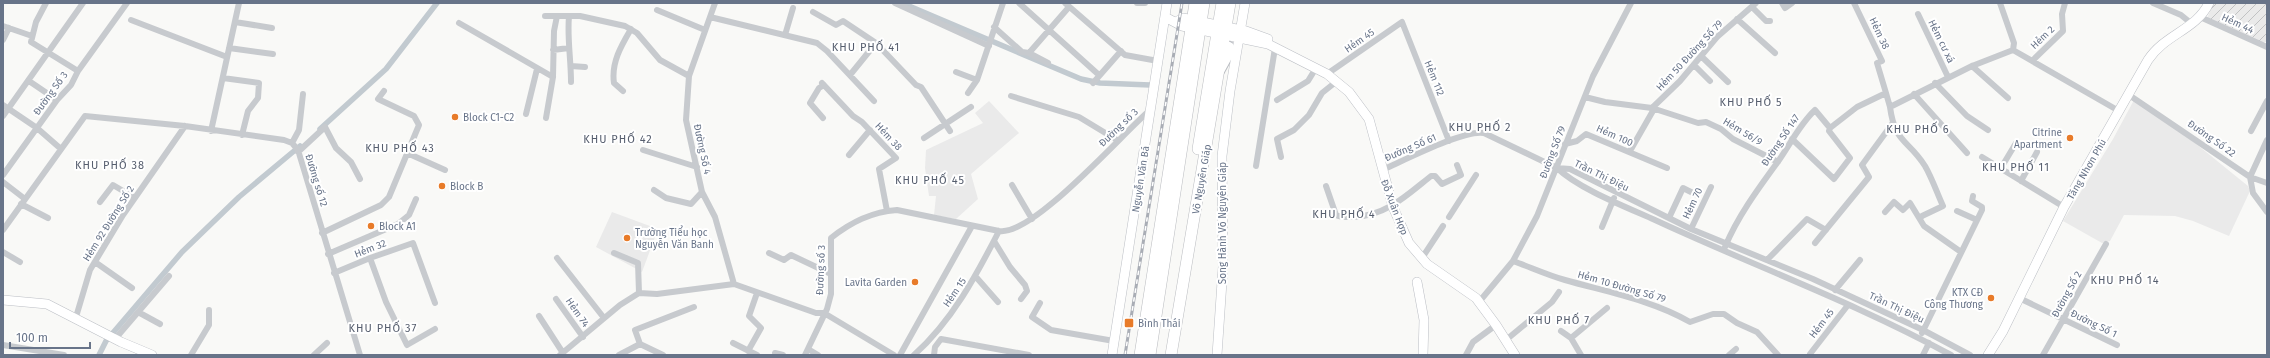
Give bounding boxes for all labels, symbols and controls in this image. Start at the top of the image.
street label: Hẻm 44 [2220,10,2257,37]
street label: Hẻm 38 [1866,15,1893,52]
street label: Hẻm 50 Đường Số 79 [1653,17,1726,93]
street label: Hẻm cư xá [1925,17,1958,65]
street label: Hẻm 2 [2028,23,2057,52]
street label: Hẻm 45 [1342,25,1377,55]
district label: KHU PHỐ 41 [832,39,900,54]
street label: Hẻm 112 [1422,59,1447,98]
street label: Đường Số 3 [30,69,71,118]
district label: KHU PHỐ 5 [1719,94,1783,109]
street label: Đường số 3 [1096,105,1141,149]
street label: Đường Số 147 [1758,111,1803,169]
marker: Block C1-C2 [450,112,460,122]
place label: Block C1-C2 [463,112,514,124]
street label: Hẻm 56/9 [1721,115,1765,148]
street label: Đường Số 22 [2185,117,2238,160]
street label: Hẻm 38 [872,119,905,154]
district label: KHU PHỐ 2 [1449,119,1512,134]
district label: KHU PHỐ 6 [1886,121,1950,136]
street label: Hẻm 100 [1594,122,1636,149]
street label: Đường Số 4 [691,123,714,176]
street label: Đường Số 79 [1536,124,1568,180]
place label: Citrine Apartment [2014,127,2062,151]
district label: KHU PHỐ 42 [583,131,653,146]
street label: Đường Số 61 [1382,131,1438,164]
marker: Citrine Apartment [2065,133,2075,143]
street label: Tăng Nhơn Phú [2064,136,2109,202]
district label: KHU PHỐ 43 [365,140,435,155]
street label: Võ Nguyên Giáp [1190,143,1214,215]
street label: Nguyễn Văn Bá [1129,145,1152,213]
street label: Đường số 12 [302,152,331,208]
district label: KHU PHỐ 38 [75,157,145,172]
street label: Trần Thị Điệu [1572,157,1631,194]
district label: KHU PHỐ 11 [1982,159,2050,174]
street label: Song Hành Võ Nguyên Giáp [1217,162,1229,284]
district label: KHU PHỐ 45 [895,172,965,187]
street label: Đỗ Xuân Hợp [1378,177,1411,237]
marker: Block B [437,181,447,191]
place label: Block B [450,181,483,193]
street label: Hẻm 92 Đường Số 2 [80,183,137,264]
street label: Hẻm 70 [1680,185,1706,221]
district label: KHU PHỐ 4 [1312,206,1376,221]
marker: Block A1 [366,221,376,231]
place label: Block A1 [379,221,416,233]
place label: Trường Tiểu học Nguyễn Văn Banh [635,225,714,251]
marker: Trường Tiểu học Nguyễn Văn Banh [622,233,632,243]
street label: Hẻm 32 [352,236,388,261]
street label: Đường số 3 [813,245,828,295]
street label: Hẻm 10 Đường Số 79 [1576,268,1668,305]
street label: Đường Số 2 [2048,269,2084,320]
district label: KHU PHỐ 14 [2090,272,2160,287]
street label: Hẻm 15 [940,275,969,310]
place label: Lavita Garden [845,277,907,289]
marker: Lavita Garden [910,277,920,287]
place label: KTX CĐ Công Thương [1924,287,1984,311]
street label: Trần Thị Điệu [1867,289,1926,326]
marker: KTX CĐ Công Thương [1986,293,1996,303]
street label: Hẻm 74 [563,295,593,330]
street label: Hẻm 45 [1806,306,1837,341]
street label: Đường Số 1 [2068,307,2119,340]
district label: KHU PHỐ 7 [1528,312,1590,327]
marker: Bình Thái [1123,317,1135,329]
place label: Bình Thái [1138,317,1181,330]
district label: KHU PHỐ 37 [349,320,417,335]
scale bar [10,324,90,350]
text: 100 m [16,331,48,345]

